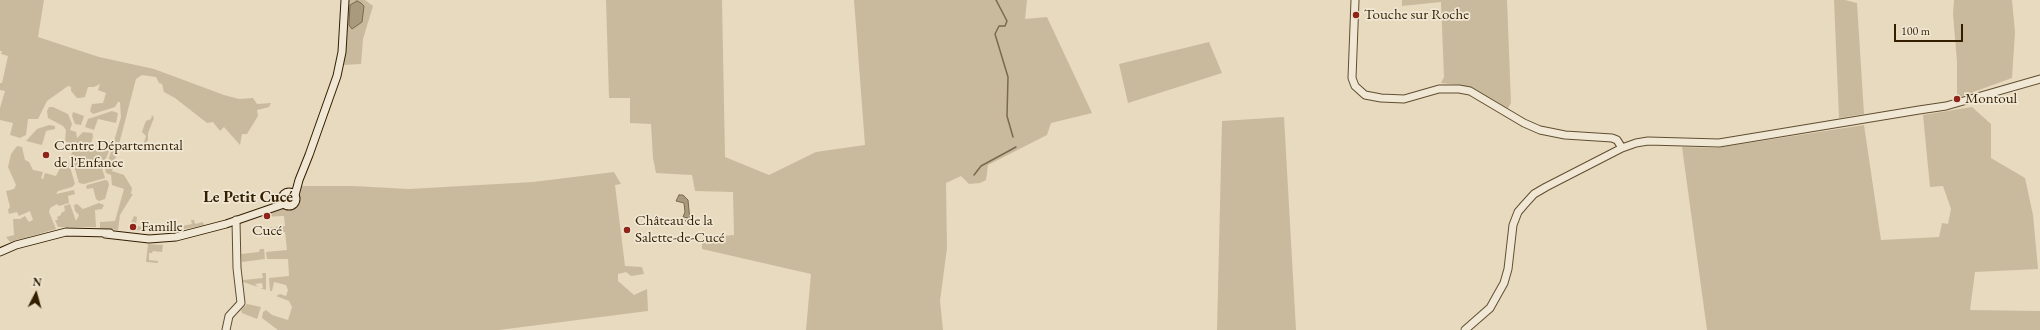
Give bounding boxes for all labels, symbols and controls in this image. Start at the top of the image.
place label: Touche sur Roche [1364,6,1469,24]
marker: Touche sur Roche [1351,10,1361,20]
scale bar [1896,16,1965,42]
text: 100 m [1901,23,1930,39]
place label: Montoul [1965,90,2017,108]
marker: Montoul [1952,94,1962,104]
place label: Centre Départemental de l'Enfance [54,137,183,172]
marker: Centre Départemental de l'Enfance [41,150,51,160]
district label: Le Petit Cucé [203,188,293,208]
marker: Cucé [262,211,272,221]
place label: Château de la Salette-de-Cucé [635,212,725,247]
place label: Famille [141,218,183,236]
marker: Famille [128,222,138,232]
place label: Cucé [252,222,282,240]
marker: Château de la Salette-de-Cucé [622,225,632,235]
north arrow [16,274,56,314]
text: N [32,275,42,289]

